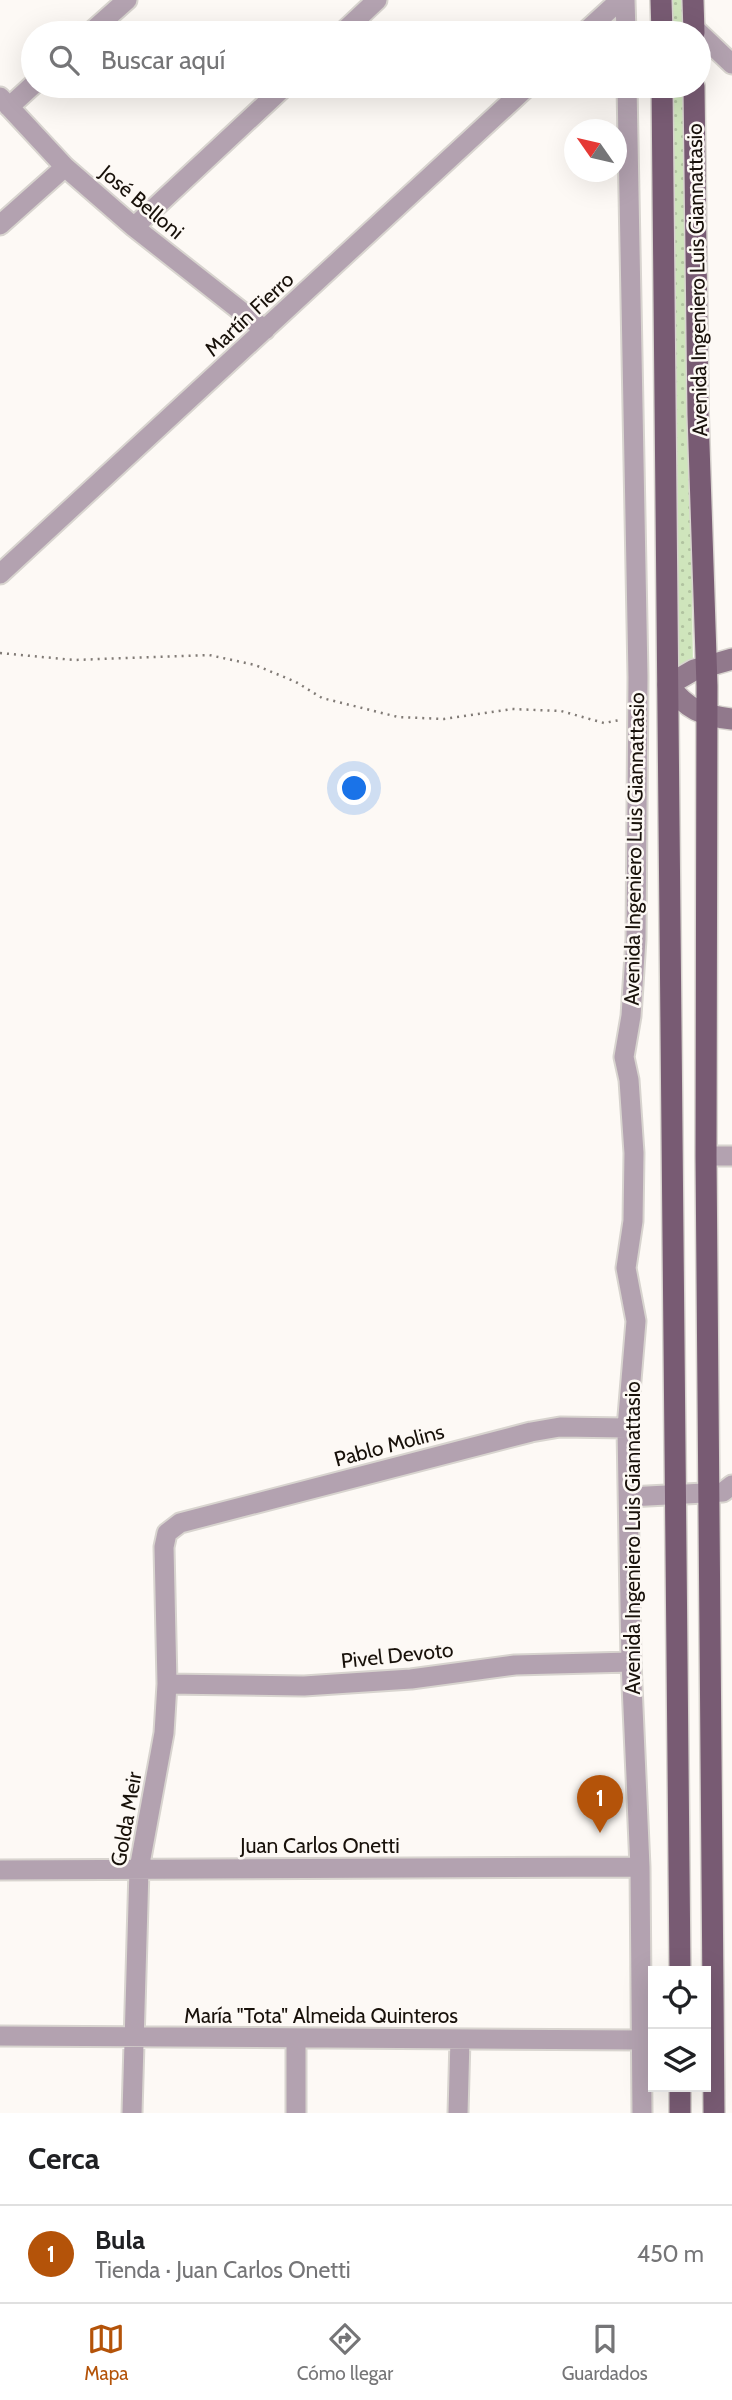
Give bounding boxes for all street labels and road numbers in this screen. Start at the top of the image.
street label: Avenida Ingeniero Luis Giannattasio [682,123,712,437]
street label: José Belloni [94,159,189,244]
street label: Martín Fierro [199,267,299,361]
street label: Avenida Ingeniero Luis Giannattasio [619,692,649,1006]
street label: Avenida Ingeniero Luis Giannattasio [620,1381,645,1695]
street label: Pablo Molins [331,1418,447,1472]
street label: Pivel Devoto [340,1637,454,1673]
street label: Golda Meir [105,1769,147,1868]
street label: Juan Carlos Onetti [239,1833,400,1858]
street label: María "Tota" Almeida Quinteros [184,2003,458,2028]

